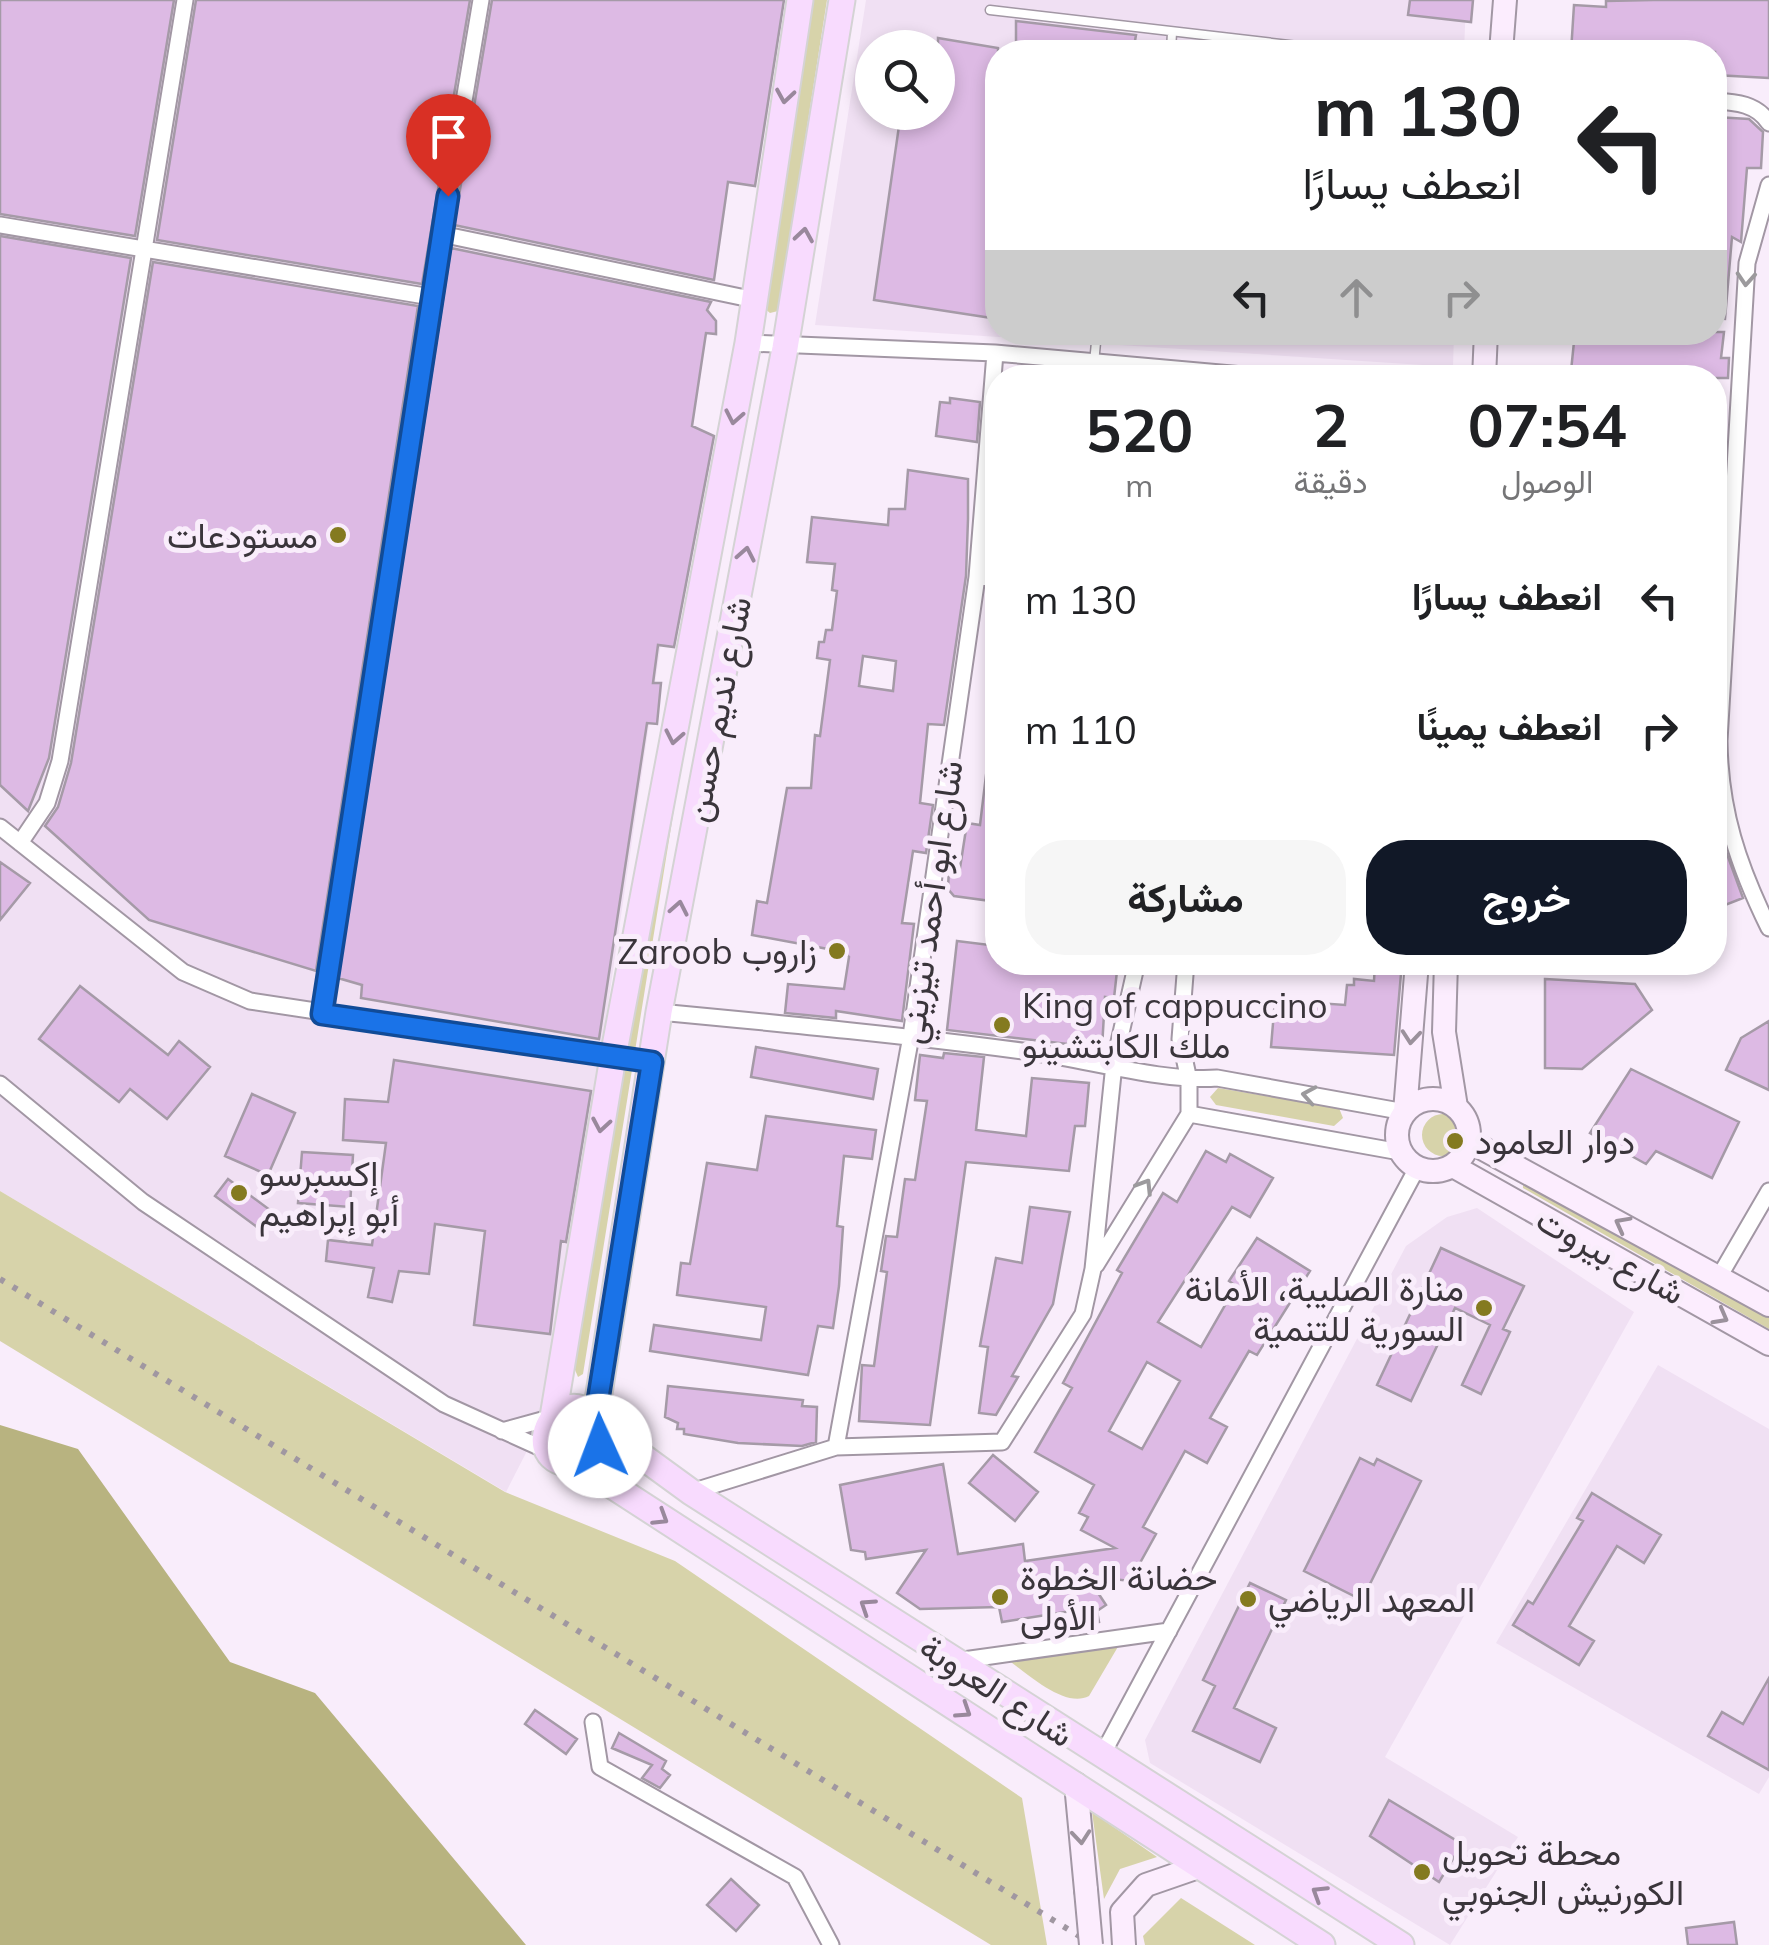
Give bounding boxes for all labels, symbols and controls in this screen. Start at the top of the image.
map controls [855,30,955,130]
button: search [855,30,955,130]
text: 130 m [1314,66,1522,154]
icon: left [1557,80,1687,210]
one-way arrow [776,88,797,105]
pin [406,94,491,197]
icon: arrive [421,109,476,164]
text: انعطف يسارًا [1303,154,1522,210]
one-way arrow [793,226,814,243]
icon: left [1224,270,1279,325]
icon: ahead [1329,270,1384,325]
icon: right [1434,270,1489,325]
one-way arrow [1736,271,1757,287]
text: 2 [1313,387,1349,462]
text: 07:54 [1468,387,1627,462]
text: 520 [1085,392,1193,467]
one-way arrow [724,409,745,426]
text: دقيقة [1294,461,1368,501]
text: الوصول [1501,461,1593,501]
text: m [1125,465,1153,505]
place label: مستودعات [167,513,318,558]
marker: مستودعات [327,524,349,546]
one-way arrow [735,546,756,563]
text: انعطف يسارًا [1412,572,1602,620]
icon: left [1632,573,1687,628]
text: 130 m [1025,576,1137,624]
street label: شارع نديم حسن [674,593,763,826]
text: انعطف يمينًا [1416,702,1602,750]
icon: right [1632,703,1687,758]
text: 110 m [1025,706,1137,754]
one-way arrow [664,728,685,745]
street label: شارع ابو أحمد تيزيني [888,758,980,1048]
button: مشاركة [1025,840,1346,955]
button: خروج [1366,840,1687,955]
one-way arrow [668,900,689,916]
place label: Zaroob زاروب [618,929,817,974]
marker: Zaroob زاروب [826,940,848,962]
place label: King of cappuccino ملك الكابتشينو [1022,983,1328,1068]
marker: King of cappuccino ملك الكابتشينو [991,1014,1013,1036]
one-way arrow [1401,1030,1423,1046]
one-way arrow [1301,1085,1317,1106]
one-way arrow [592,1117,613,1133]
place label: دوار العامود [1475,1119,1635,1164]
marker: دوار العامود [1444,1130,1466,1152]
place label: إكسبرسو أبو إبراهيم [259,1151,399,1237]
one-way arrow [1133,1179,1152,1197]
marker: إكسبرسو أبو إبراهيم [228,1182,250,1204]
street label: شارع بيروت [1528,1196,1693,1316]
one-way arrow [1615,1217,1633,1236]
place label: منارة الصليبة، الأمانة السورية للتنمية [1185,1266,1464,1351]
marker: منارة الصليبة، الأمانة السورية للتنمية [1473,1297,1495,1319]
one-way arrow [1710,1305,1728,1325]
position arrow [548,1394,652,1498]
one-way arrow [650,1506,668,1525]
place label: حضانة الخطوة الأولى [1020,1555,1218,1640]
place label: المعهد الرياضي [1268,1577,1475,1629]
marker: حضانة الخطوة الأولى [989,1586,1011,1608]
marker: المعهد الرياضي [1237,1588,1259,1610]
one-way arrow [860,1600,878,1619]
street label: شارع العروبة [910,1624,1082,1759]
one-way arrow [953,1699,971,1718]
one-way arrow [1070,1830,1092,1846]
place label: محطة تحويل الكورنيش الجنوبي [1442,1830,1684,1922]
marker: محطة تحويل الكورنيش الجنوبي [1411,1861,1433,1883]
one-way arrow [1312,1886,1330,1905]

